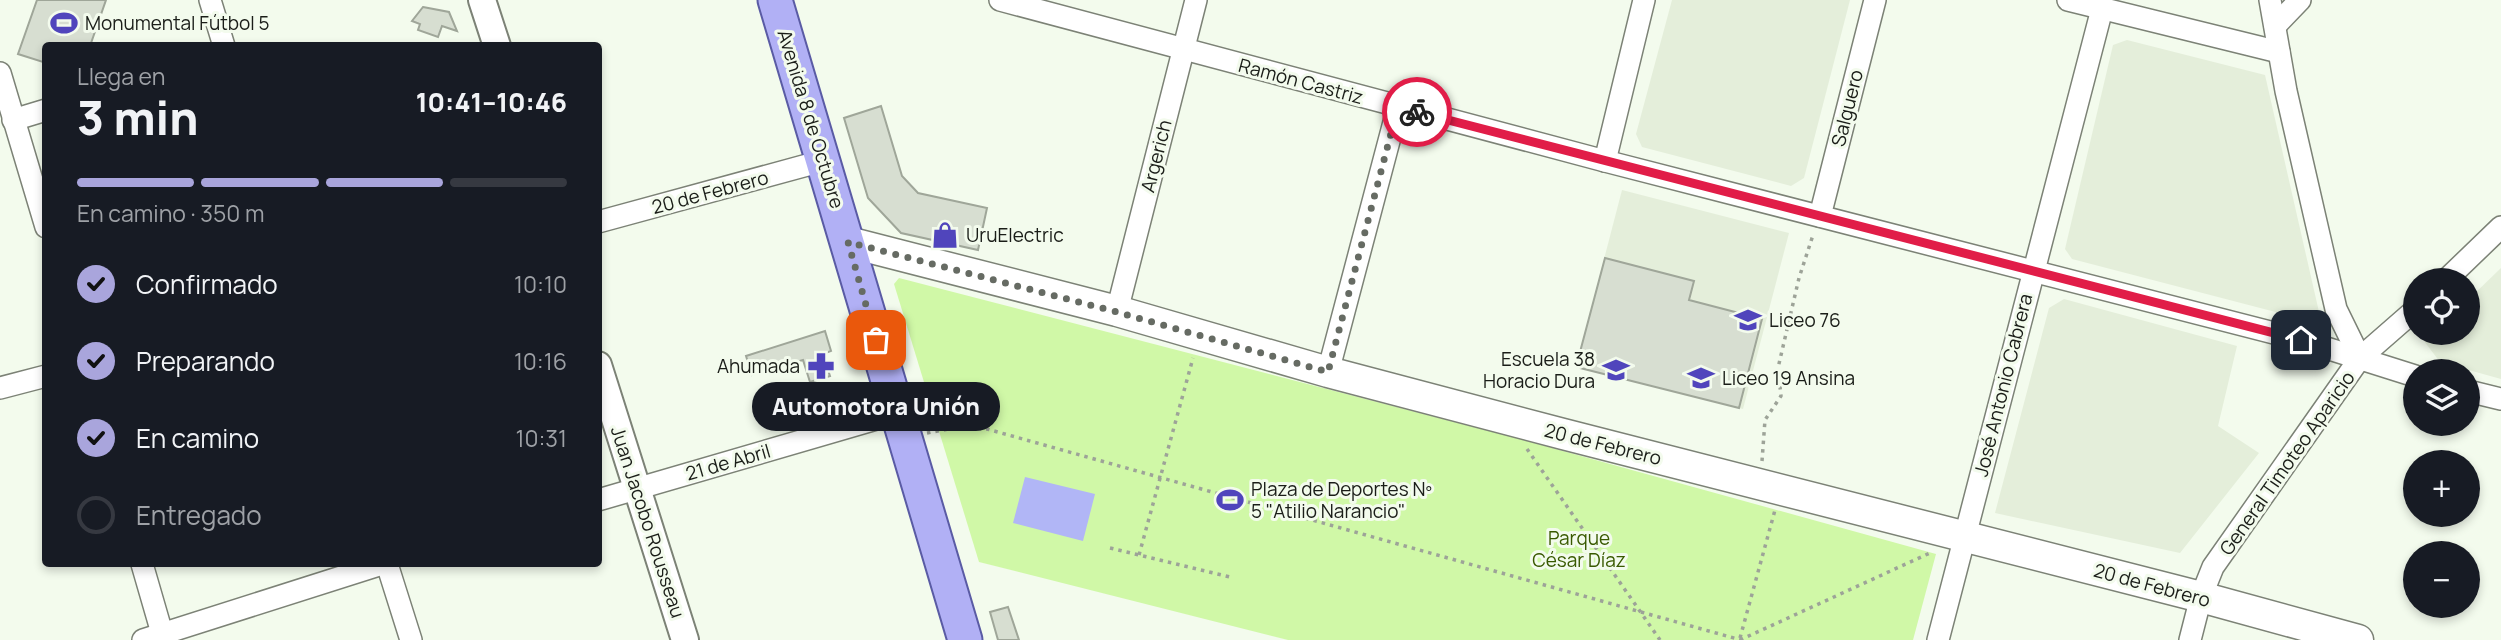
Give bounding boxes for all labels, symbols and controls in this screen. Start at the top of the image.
sports icon: Monumental Fútbol 5 [49,8,79,38]
place label: Monumental Fútbol 5 [85,10,270,36]
street label: Avenida 8 de Octubre [771,26,851,212]
street label: Ramón Castriz [1236,52,1366,110]
text: Llega en [77,60,165,92]
street label: Salguero [1825,67,1869,149]
courier [1382,77,1452,147]
text: 10:41–10:46 [416,84,567,120]
text: 3 min [77,86,198,149]
icon: bike [1398,93,1436,131]
street label: Argerich [1134,117,1178,195]
street label: 20 de Febrero [649,164,771,220]
text: En camino · 350 m [77,197,264,229]
shop icon: UruElectric [930,220,960,250]
place label: UruElectric [966,222,1064,248]
icon: check [77,265,115,303]
text: Confirmado [136,266,278,302]
text: 10:10 [514,268,567,300]
map controls [2403,268,2480,618]
button: locate [2403,268,2480,345]
street label: José Antonio Cabrera [1968,291,2038,479]
school or university icon: Liceo 76 [1733,305,1763,335]
place label: Liceo 76 [1769,307,1841,333]
pin [846,310,906,370]
pin [2271,310,2331,370]
icon: bag [857,321,895,359]
icon: home [2282,321,2320,359]
icon: check [77,342,115,380]
text: Preparando [136,343,275,379]
text: 10:16 [514,345,567,377]
place label: Escuela 38 Horacio Dura [1483,346,1595,394]
pharmacy icon: Ahumada [806,351,836,381]
place label: Ahumada [717,353,800,379]
school or university icon: Escuela 38 Horacio Dura [1601,355,1631,385]
button: layers [2403,359,2480,436]
school or university icon: Liceo 19 Ansina [1686,363,1716,393]
place label: Liceo 19 Ansina [1722,365,1855,391]
street label: General Timoteo Aparicio [2213,366,2361,560]
callout: Automotora Unión [752,382,1000,431]
text: Automotora Unión [772,390,980,422]
street label: 20 de Febrero [1542,417,1664,471]
icon: check [77,419,115,457]
text: En camino [136,420,259,456]
text: 10:31 [515,422,567,454]
street label: Juan Jacobo Rousseau [605,423,691,621]
street label: 21 de Abril [682,437,774,487]
button: + [2403,450,2480,527]
place label: Plaza de Deportes Nº 5 "Atilio Narancio" [1251,476,1432,524]
sports icon: Plaza de Deportes Nº 5 "Atilio Narancio" [1215,485,1245,515]
text: Entregado [136,497,262,533]
park label: Parque César Díaz [1532,525,1626,573]
button: − [2403,541,2480,618]
street label: 20 de Febrero [2091,557,2213,613]

